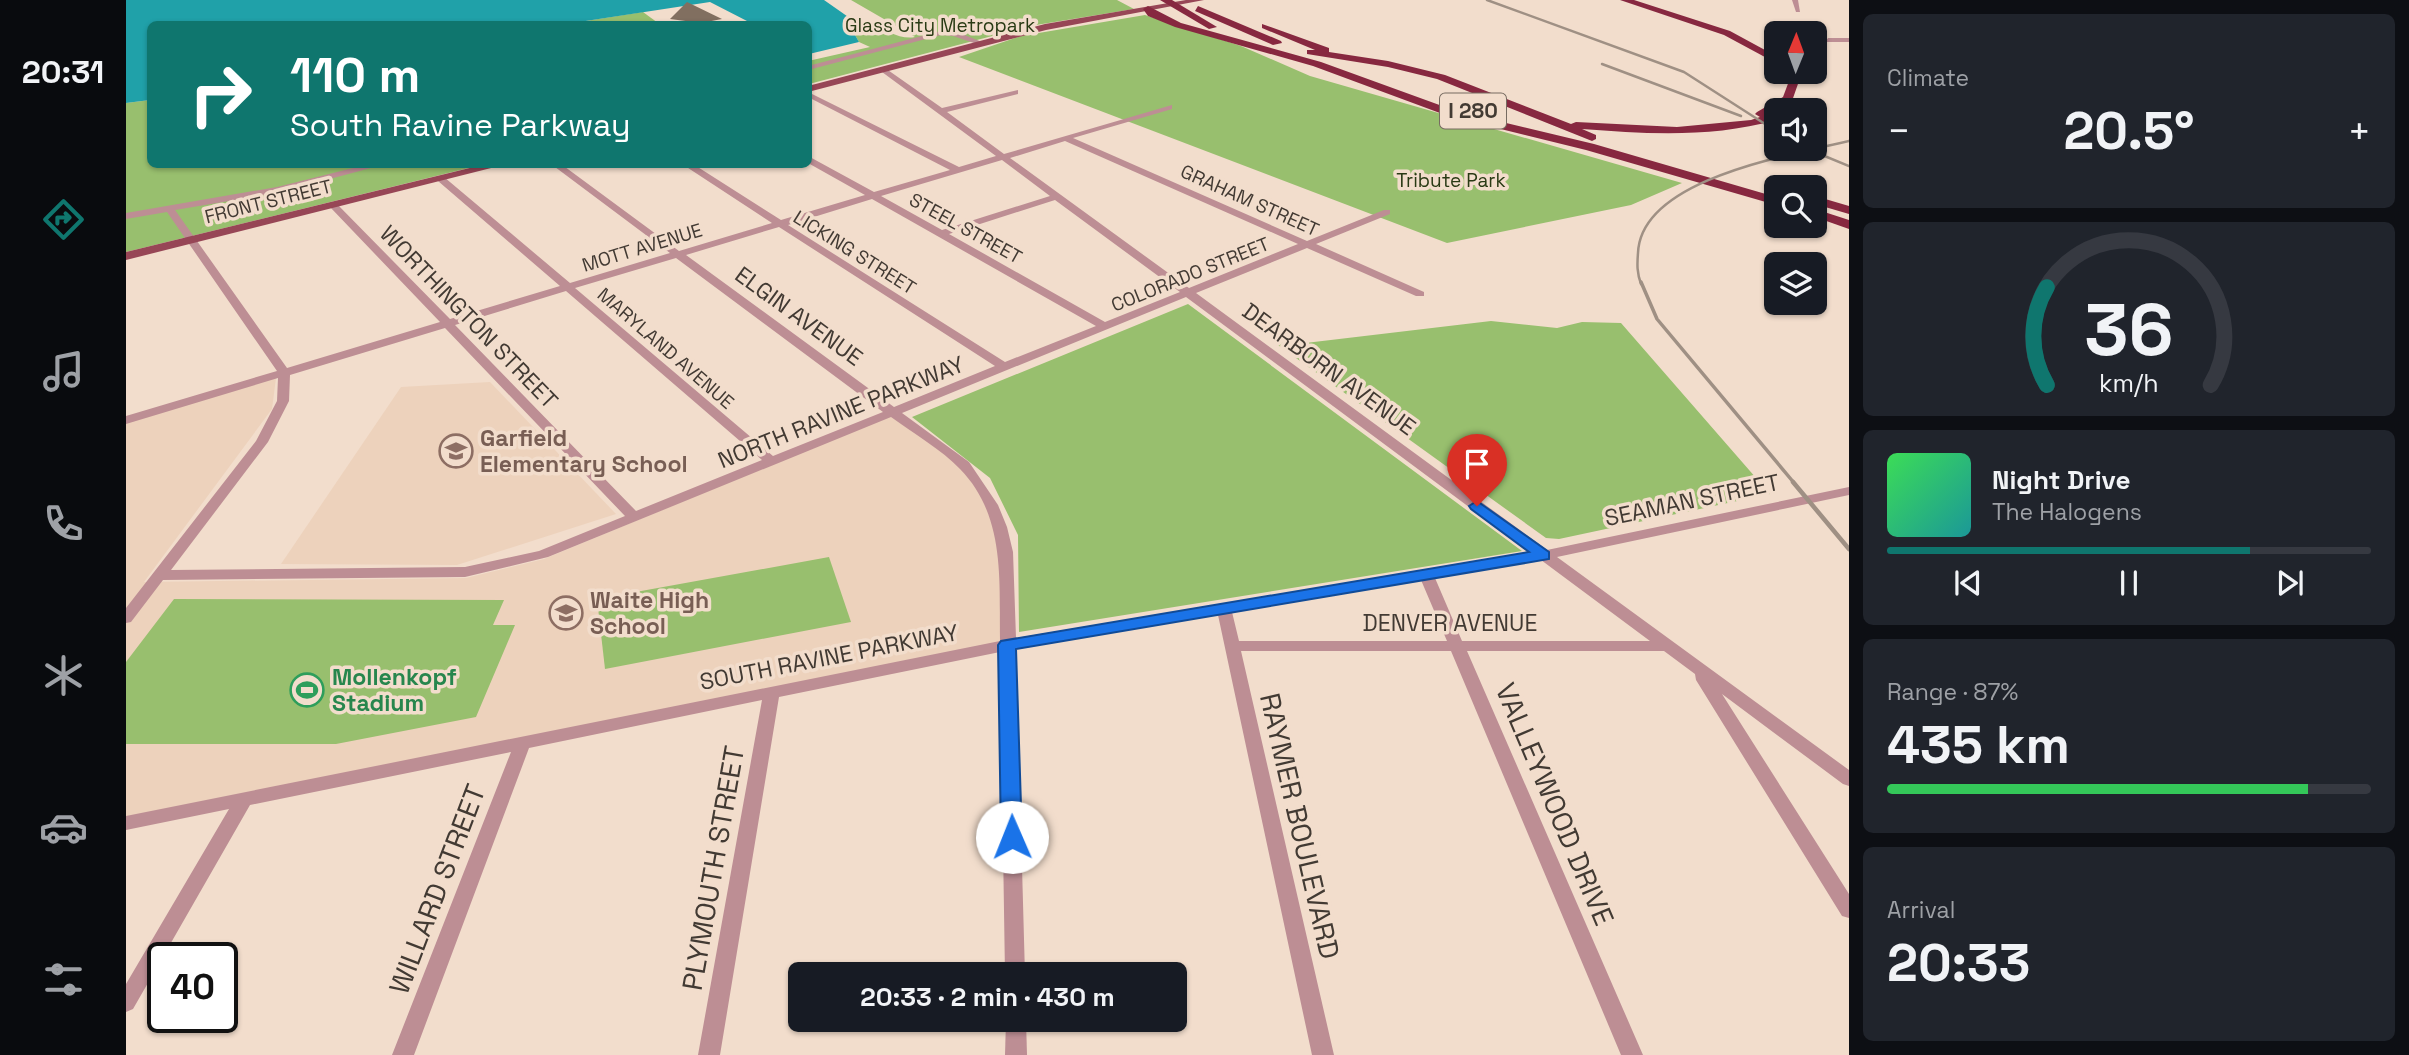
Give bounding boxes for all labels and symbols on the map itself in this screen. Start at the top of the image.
park label: Glass City Metropark [845,13,1035,38]
north arrow [1764,21,1827,84]
road number: I 280 [1440,94,1506,128]
street label: GRAHAM STREET [1177,159,1323,242]
park label: Tribute Park [1396,168,1506,193]
street label: FRONT STREET [202,174,334,229]
street label: STEEL STREET [905,187,1027,270]
street label: LICKING STREET [789,205,921,300]
street label: MOTT AVENUE [579,217,705,278]
street label: WORTHINGTON STREET [373,219,565,415]
street label: COLORADO STREET [1107,231,1273,318]
street label: ELGIN AVENUE [729,260,869,372]
street label: MARYLAND AVENUE [592,282,739,415]
street label: DEARBORN AVENUE [1236,296,1422,442]
street label: NORTH RAVINE PARKWAY [713,349,969,475]
place label: Garfield Elementary School [480,423,688,479]
school or university icon: Garfield Elementary School [437,432,475,470]
pin [1447,434,1507,506]
street label: SEAMAN STREET [1602,467,1782,533]
place label: Waite High School [590,585,709,641]
school or university icon: Waite High School [547,594,585,632]
street label: DENVER AVENUE [1363,608,1537,638]
street label: SOUTH RAVINE PARKWAY [697,617,961,697]
place label: Mollenkopf Stadium [332,662,457,718]
sports icon: Mollenkopf Stadium [288,671,326,709]
street label: VALLEYWOOD DRIVE [1488,677,1622,931]
street label: RAYMER BOULEVARD [1252,690,1348,962]
street label: PLYMOUTH STREET [674,743,752,993]
street label: WILLARD STREET [381,779,493,999]
position arrow [975,800,1049,874]
speed limit sign: 40 [147,942,238,1033]

